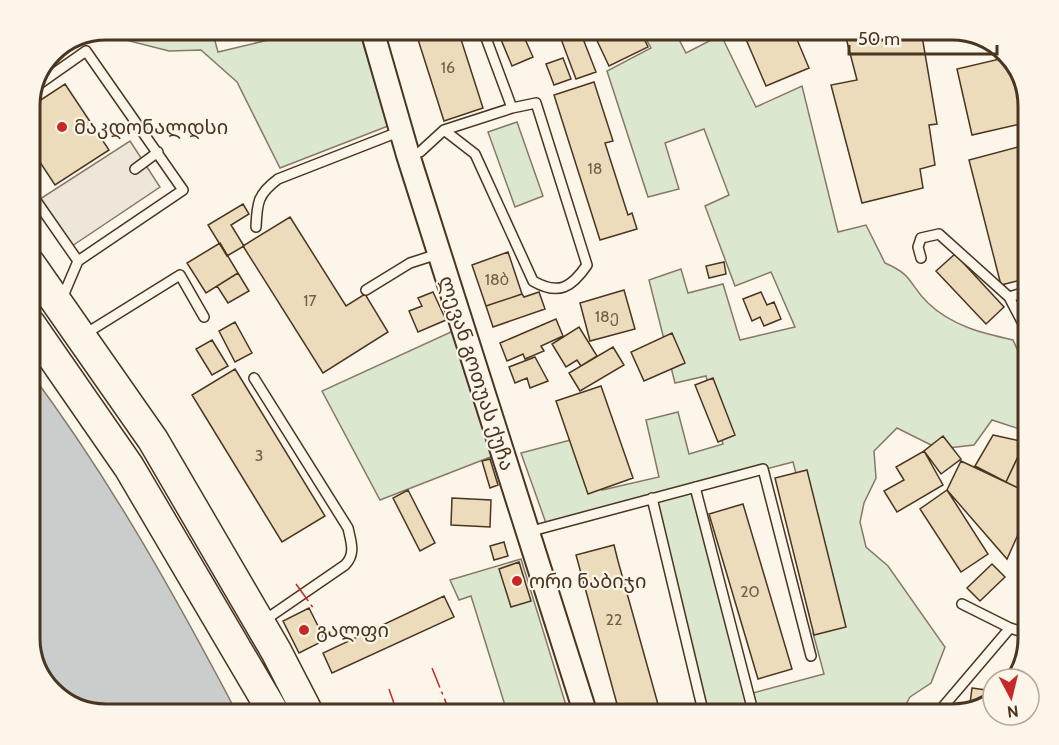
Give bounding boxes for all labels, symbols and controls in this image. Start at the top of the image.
scale bar [849,18,998,56]
text: 50 m [858,28,900,50]
house number: 16 [441,58,455,77]
place label: მაკდონალდსი [74,115,228,140]
marker: მაკდონალდსი [55,120,69,134]
house number: 18 [588,159,602,178]
house number: 18ბ [485,270,509,289]
street label: ლევან გოთუას ქუჩა [433,273,520,474]
house number: 17 [303,291,317,310]
house number: 18ე [595,307,619,326]
house number: 3 [255,446,263,465]
place label: ორი ნაბიჯი [529,569,646,593]
marker: ორი ნაბიჯი [510,574,524,588]
house number: 20 [740,582,760,601]
house number: 22 [606,610,622,629]
place label: გალფი [316,618,389,643]
marker: გალფი [297,623,311,637]
north arrow [981,667,1041,727]
text: N [1006,701,1020,722]

